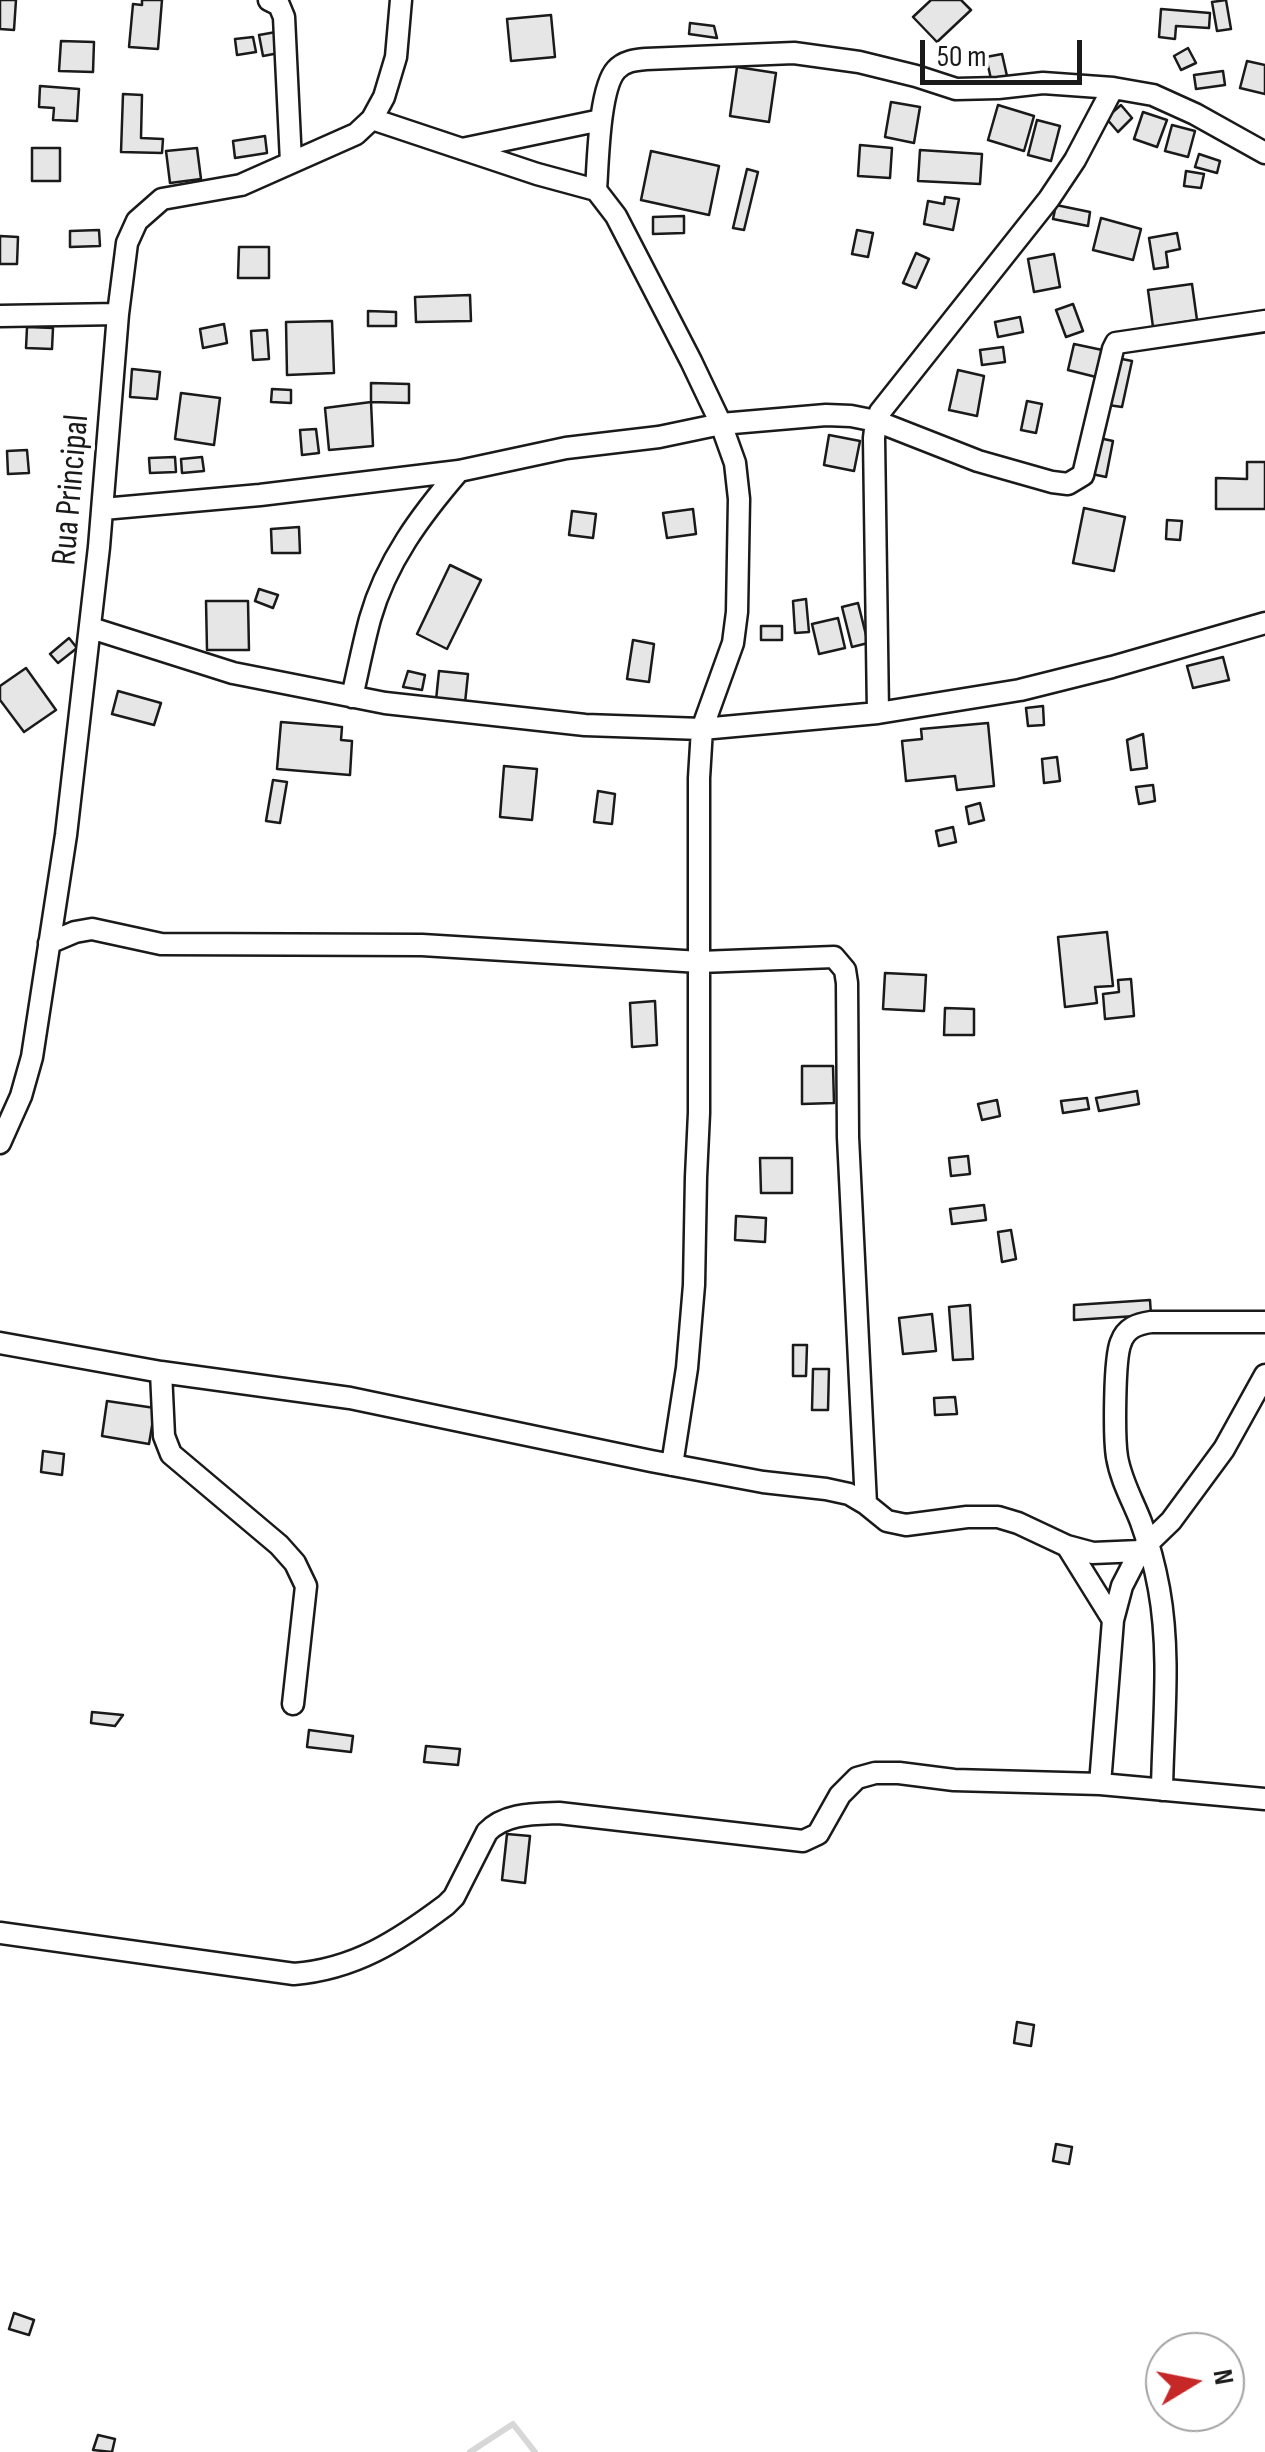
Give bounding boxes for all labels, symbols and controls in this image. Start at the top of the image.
scale bar [925,20,1088,82]
text: 50 m [937,39,986,75]
street label: Rua Principal [44,413,100,567]
north arrow [1145,2332,1245,2432]
text: N [1206,2367,1241,2387]

